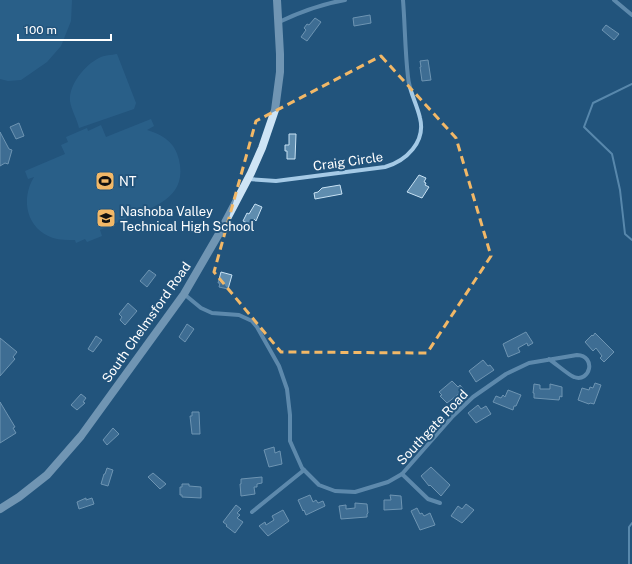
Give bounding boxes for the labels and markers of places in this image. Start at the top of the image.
sports icon: NT [94,170,116,192]
place label: NT [119,174,137,189]
place label: Nashoba Valley Technical High School [120,204,254,234]
school or university icon: Nashoba Valley Technical High School [95,207,117,229]

